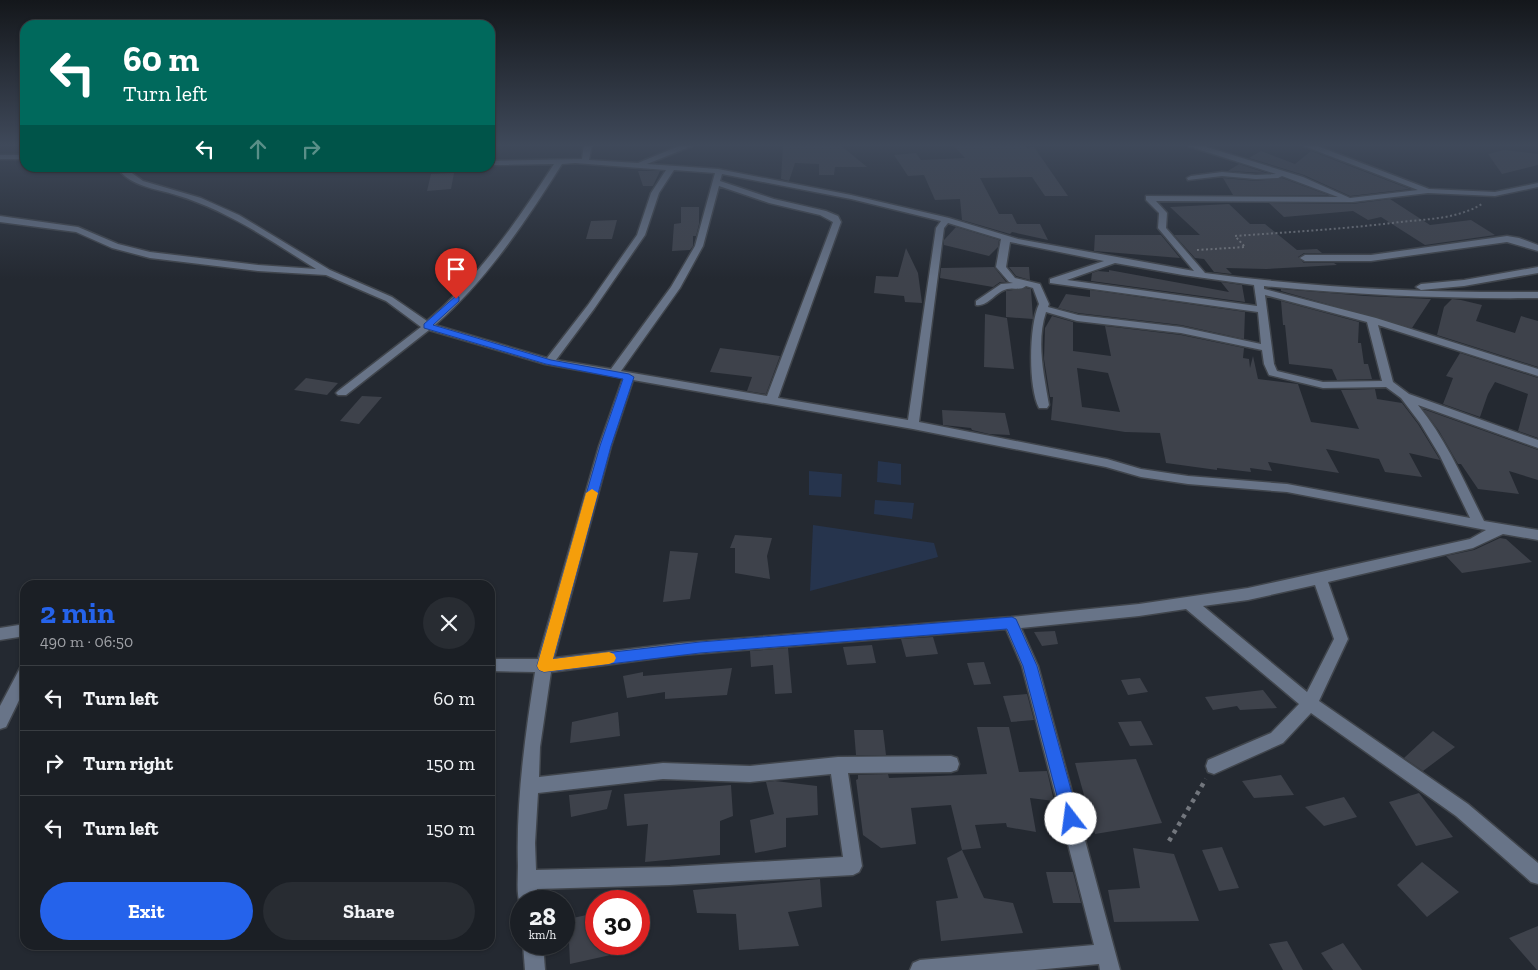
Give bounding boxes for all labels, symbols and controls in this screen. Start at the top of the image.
text: 60 m [123,38,199,80]
icon: left [40,40,105,105]
text: Turn left [123,80,207,107]
icon: left [191,135,219,163]
icon: ahead [244,135,272,163]
icon: right [297,135,325,163]
pin [435,248,477,299]
icon: arrive [442,255,470,283]
text: 2 min [40,595,115,631]
button: close [423,597,475,649]
text: 490 m · 06:50 [40,632,133,651]
icon: left [40,684,68,712]
text: Turn left [83,687,158,710]
text: 60 m [433,687,475,710]
icon: right [40,749,68,777]
text: Turn right [83,752,173,775]
text: 150 m [426,752,475,775]
position arrow [1044,792,1096,844]
icon: left [40,814,68,842]
text: Turn left [83,817,158,840]
text: 150 m [426,817,475,840]
button: Exit [40,882,253,940]
button: Share [263,882,475,940]
speed limit sign: 30 [585,890,650,955]
text: 28 [529,901,556,931]
text: km/h [529,928,556,942]

